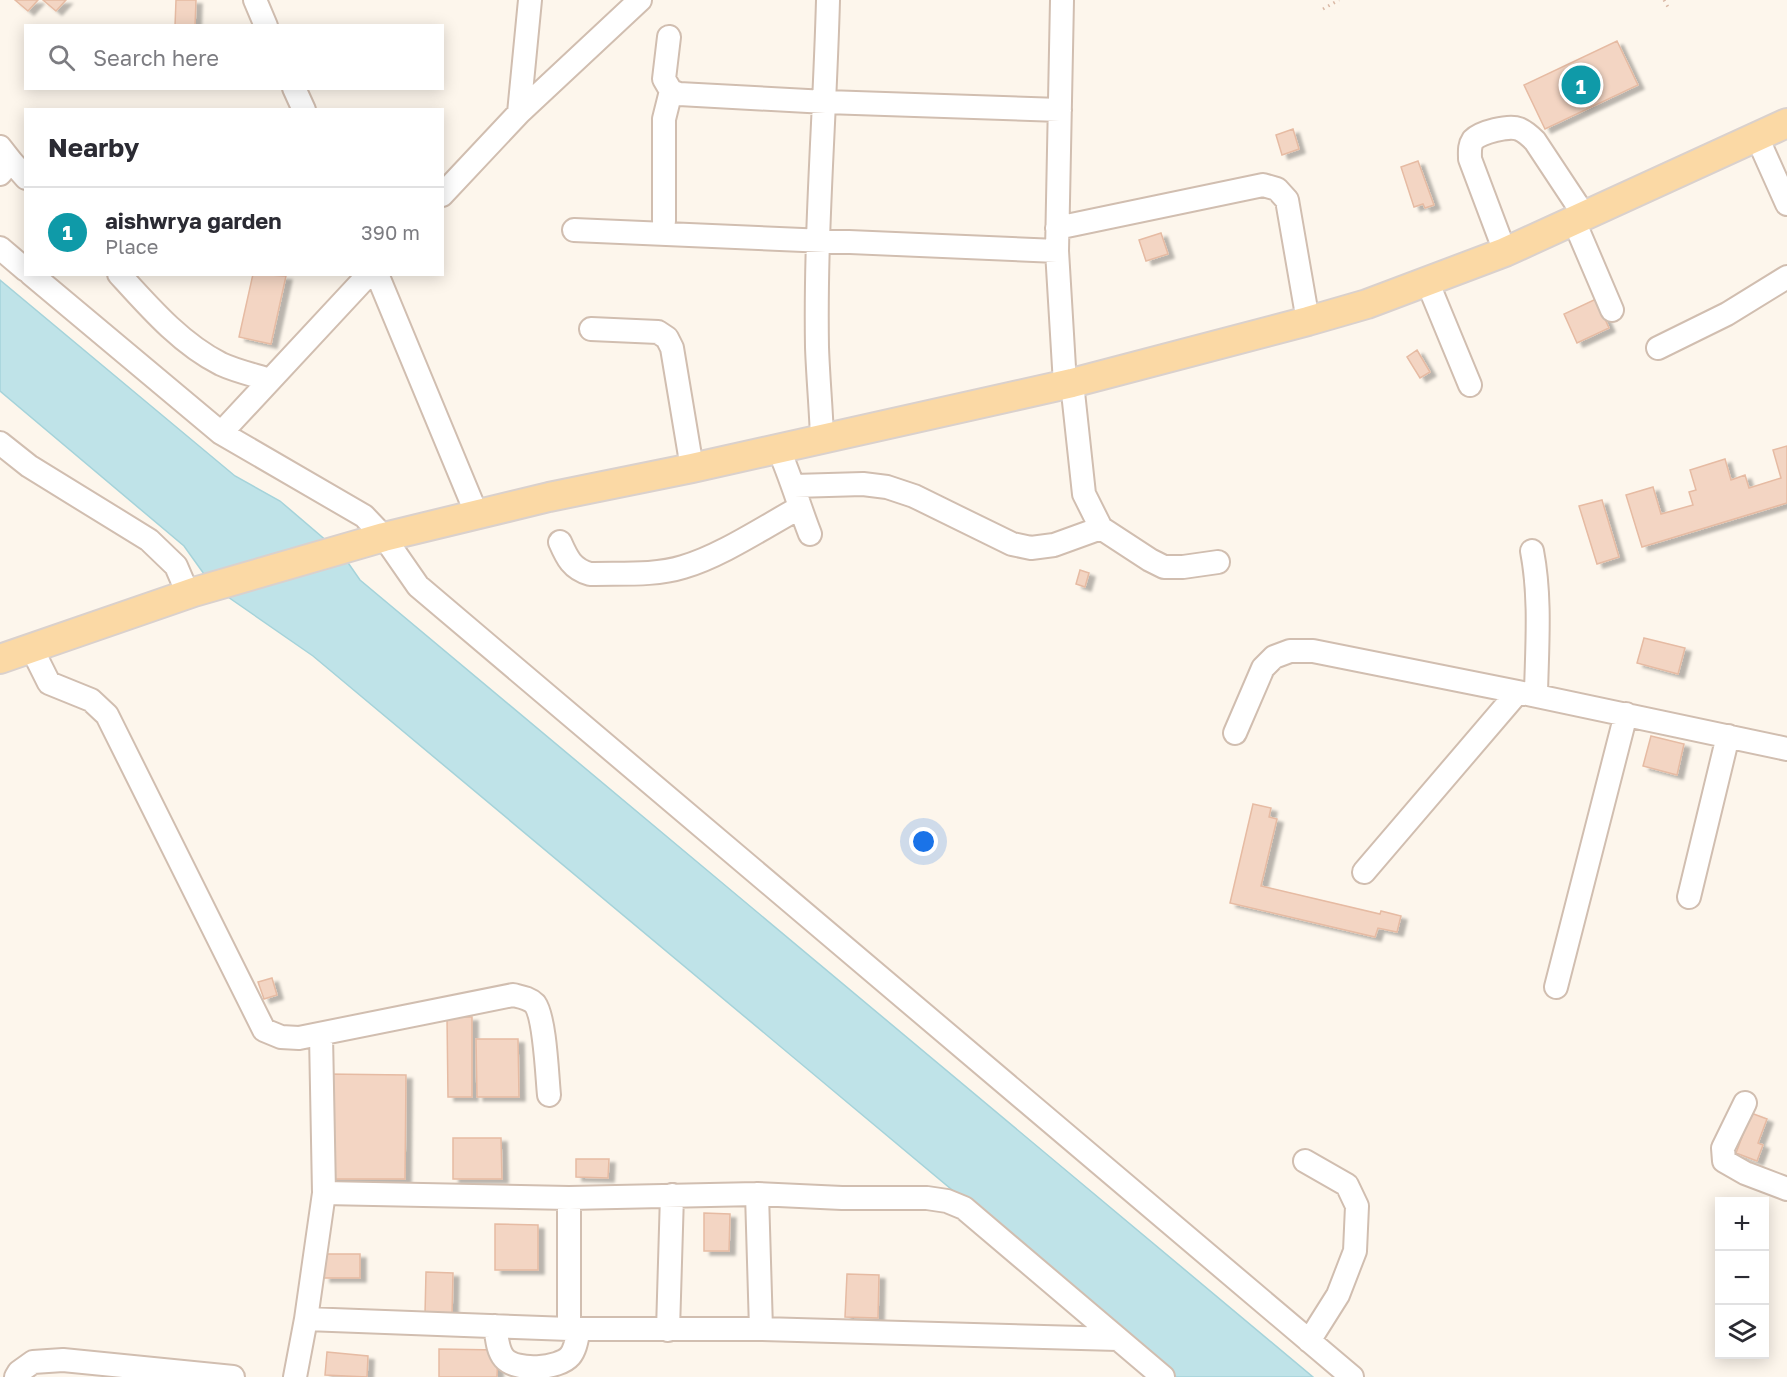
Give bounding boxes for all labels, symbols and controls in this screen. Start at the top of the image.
search box [24,24,444,90]
icon: search [45,41,78,74]
text: Search here [93,44,219,71]
pin: 1 [1562,62,1600,107]
text: Nearby [48,132,139,163]
text: aishwrya garden [105,207,282,234]
text: 1 [62,220,73,244]
text: 390 m [361,220,420,244]
text: Place [105,234,158,258]
your location [909,827,938,856]
map controls [1715,1197,1769,1359]
button: + [1715,1197,1769,1251]
button: − [1715,1251,1769,1305]
button: layers [1715,1305,1769,1359]

